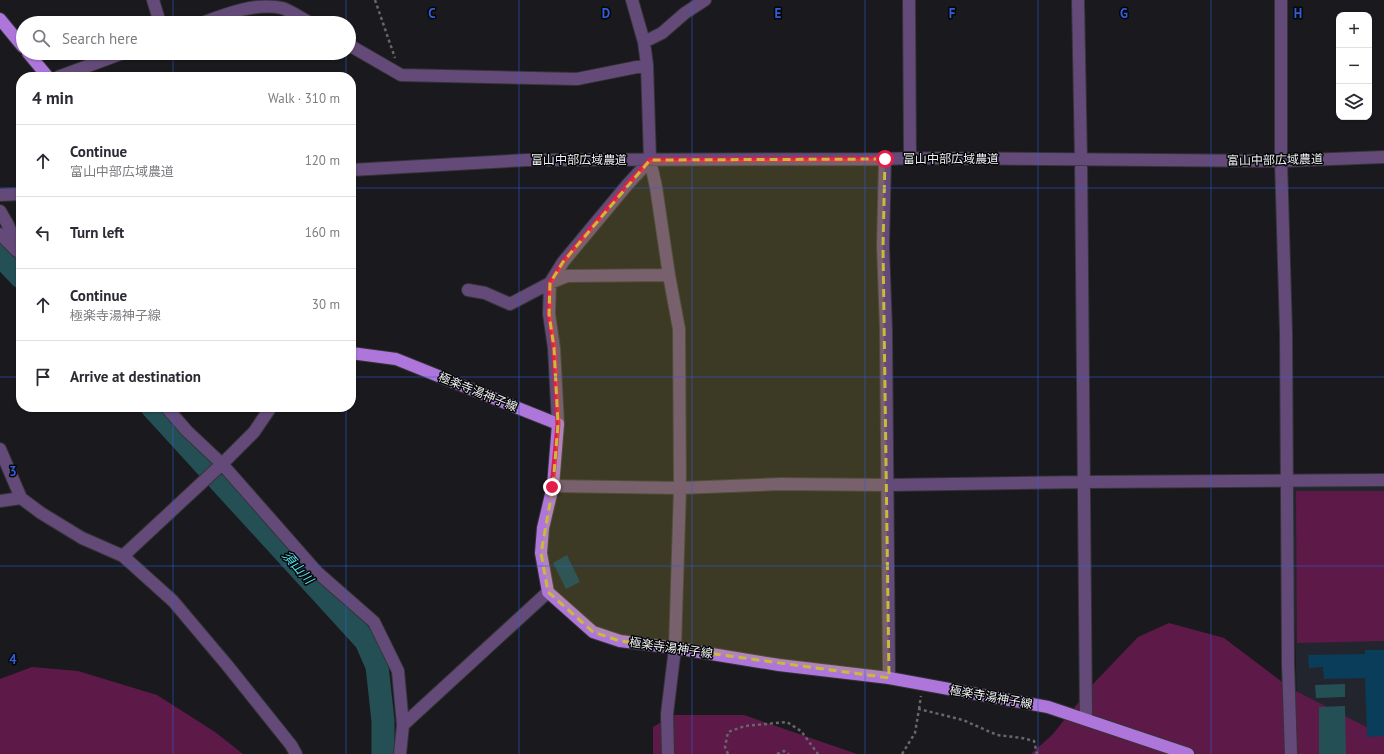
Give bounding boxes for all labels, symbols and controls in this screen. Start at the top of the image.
text: C [428,5,436,22]
text: D [602,5,610,22]
text: E [775,5,782,22]
text: F [949,5,956,22]
text: G [1120,5,1128,22]
text: H [1294,5,1302,22]
map controls [1336,12,1372,120]
button: + [1336,12,1372,48]
search box [16,16,356,60]
icon: search [30,27,52,49]
text: Search here [62,29,138,48]
button: − [1336,48,1372,84]
button: layers [1336,84,1372,120]
text: 4 min [32,87,73,109]
text: Walk · 310 m [268,90,340,107]
text: Continue [70,142,127,161]
icon: ahead [32,150,54,172]
route start [876,150,894,168]
street label: 富山中部広域農道 [903,151,999,166]
street label: 富山中部広域農道 [1227,151,1323,168]
text: 120 m [305,152,340,169]
street label: 富山中部広域農道 [531,152,627,167]
text: 富山中部広域農道 [70,163,174,180]
icon: left [32,222,54,244]
text: Turn left [70,223,124,242]
text: 160 m [305,224,340,241]
text: Continue [70,286,127,305]
icon: ahead [32,294,54,316]
text: 30 m [312,296,340,313]
text: 極楽寺湯神子線 [70,307,161,324]
icon: arrive [32,366,54,388]
text: Arrive at destination [70,367,201,386]
street label: 極楽寺湯神子線 [436,369,520,414]
text: 3 [9,463,17,480]
route end [543,478,561,496]
water label: 須山川 [278,547,318,589]
street label: 極楽寺湯神子線 [628,634,714,661]
text: 4 [9,651,17,668]
street label: 極楽寺湯神子線 [948,682,1034,711]

